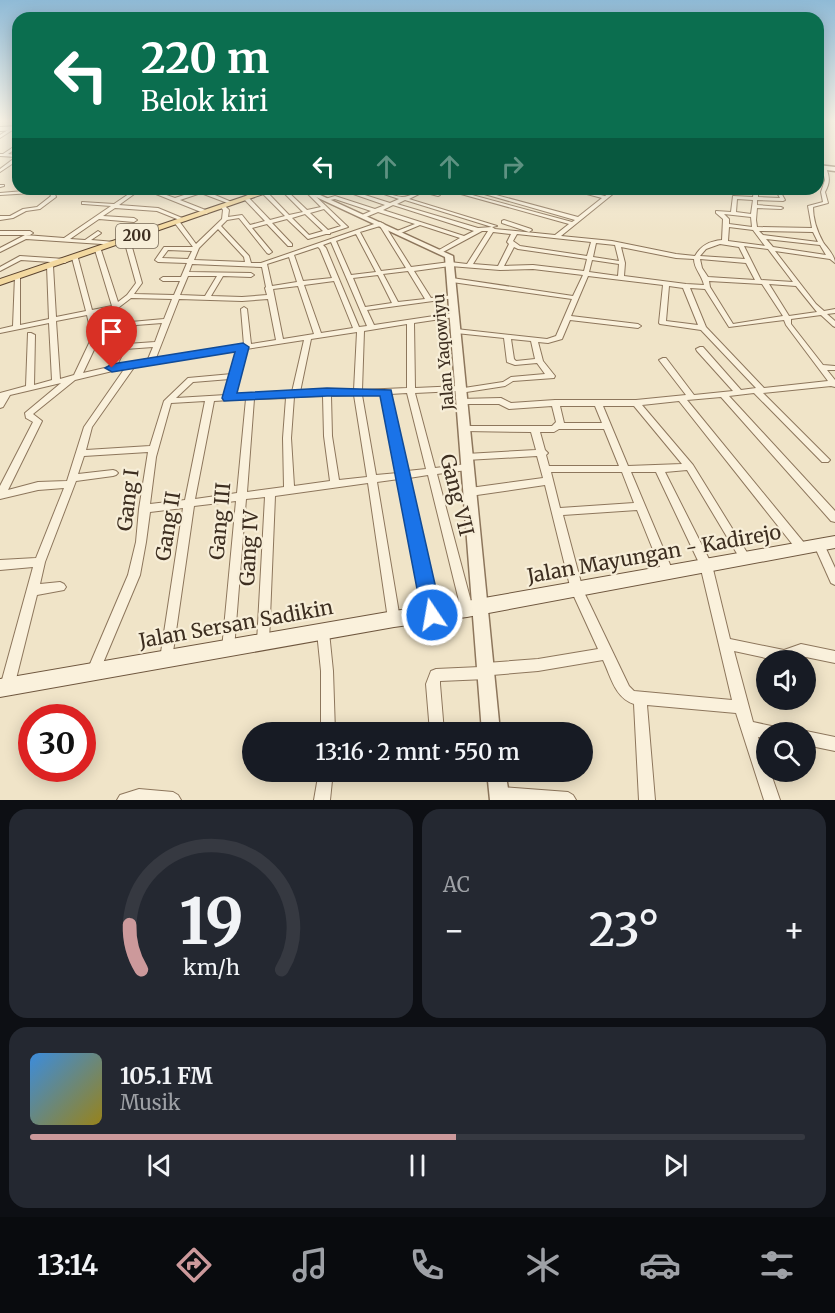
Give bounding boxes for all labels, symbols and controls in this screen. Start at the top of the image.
text: 220 m [141,32,269,84]
icon: left [42,36,120,114]
text: Belok kiri [141,84,268,118]
icon: left [307,150,340,183]
icon: ahead [370,150,403,183]
icon: ahead [433,150,466,183]
icon: right [496,150,529,183]
road number: 200 [116,224,158,248]
street label: Jalan Yaqowiyu [428,293,458,412]
pin [86,306,137,368]
icon: arrive [95,315,128,348]
street label: Gang VII [435,451,480,538]
street label: Gang I [111,467,144,532]
street label: Gang III [204,481,235,561]
street label: Gang II [150,489,185,562]
street label: Gang IV [234,509,263,587]
street label: Jalan Mayungan - Kadirejo [524,519,783,588]
position arrow [400,583,464,647]
street label: Jalan Sersan Sadikin [136,594,335,653]
map controls [756,650,816,782]
button: sound [756,650,816,710]
speed limit sign: 30 [18,704,96,782]
button: search [756,722,816,782]
text: 13:16 · 2 mnt · 550 m [315,738,520,766]
text: AC [443,872,470,897]
text: 19 [179,883,243,961]
text: 23° [589,902,659,958]
text: − [443,910,465,951]
text: + [783,910,805,951]
text: km/h [183,955,239,982]
text: 105.1 FM [120,1062,213,1090]
text: Musik [120,1090,180,1115]
icon: previous [143,1149,176,1182]
icon: pause [401,1149,434,1182]
icon: next [659,1149,692,1182]
icon: directions [173,1244,215,1286]
icon: music [289,1244,331,1286]
icon: phone [406,1244,448,1286]
icon: climate [522,1244,564,1286]
icon: car [639,1244,681,1286]
icon: filters [756,1244,798,1286]
text: 13:14 [37,1248,98,1282]

